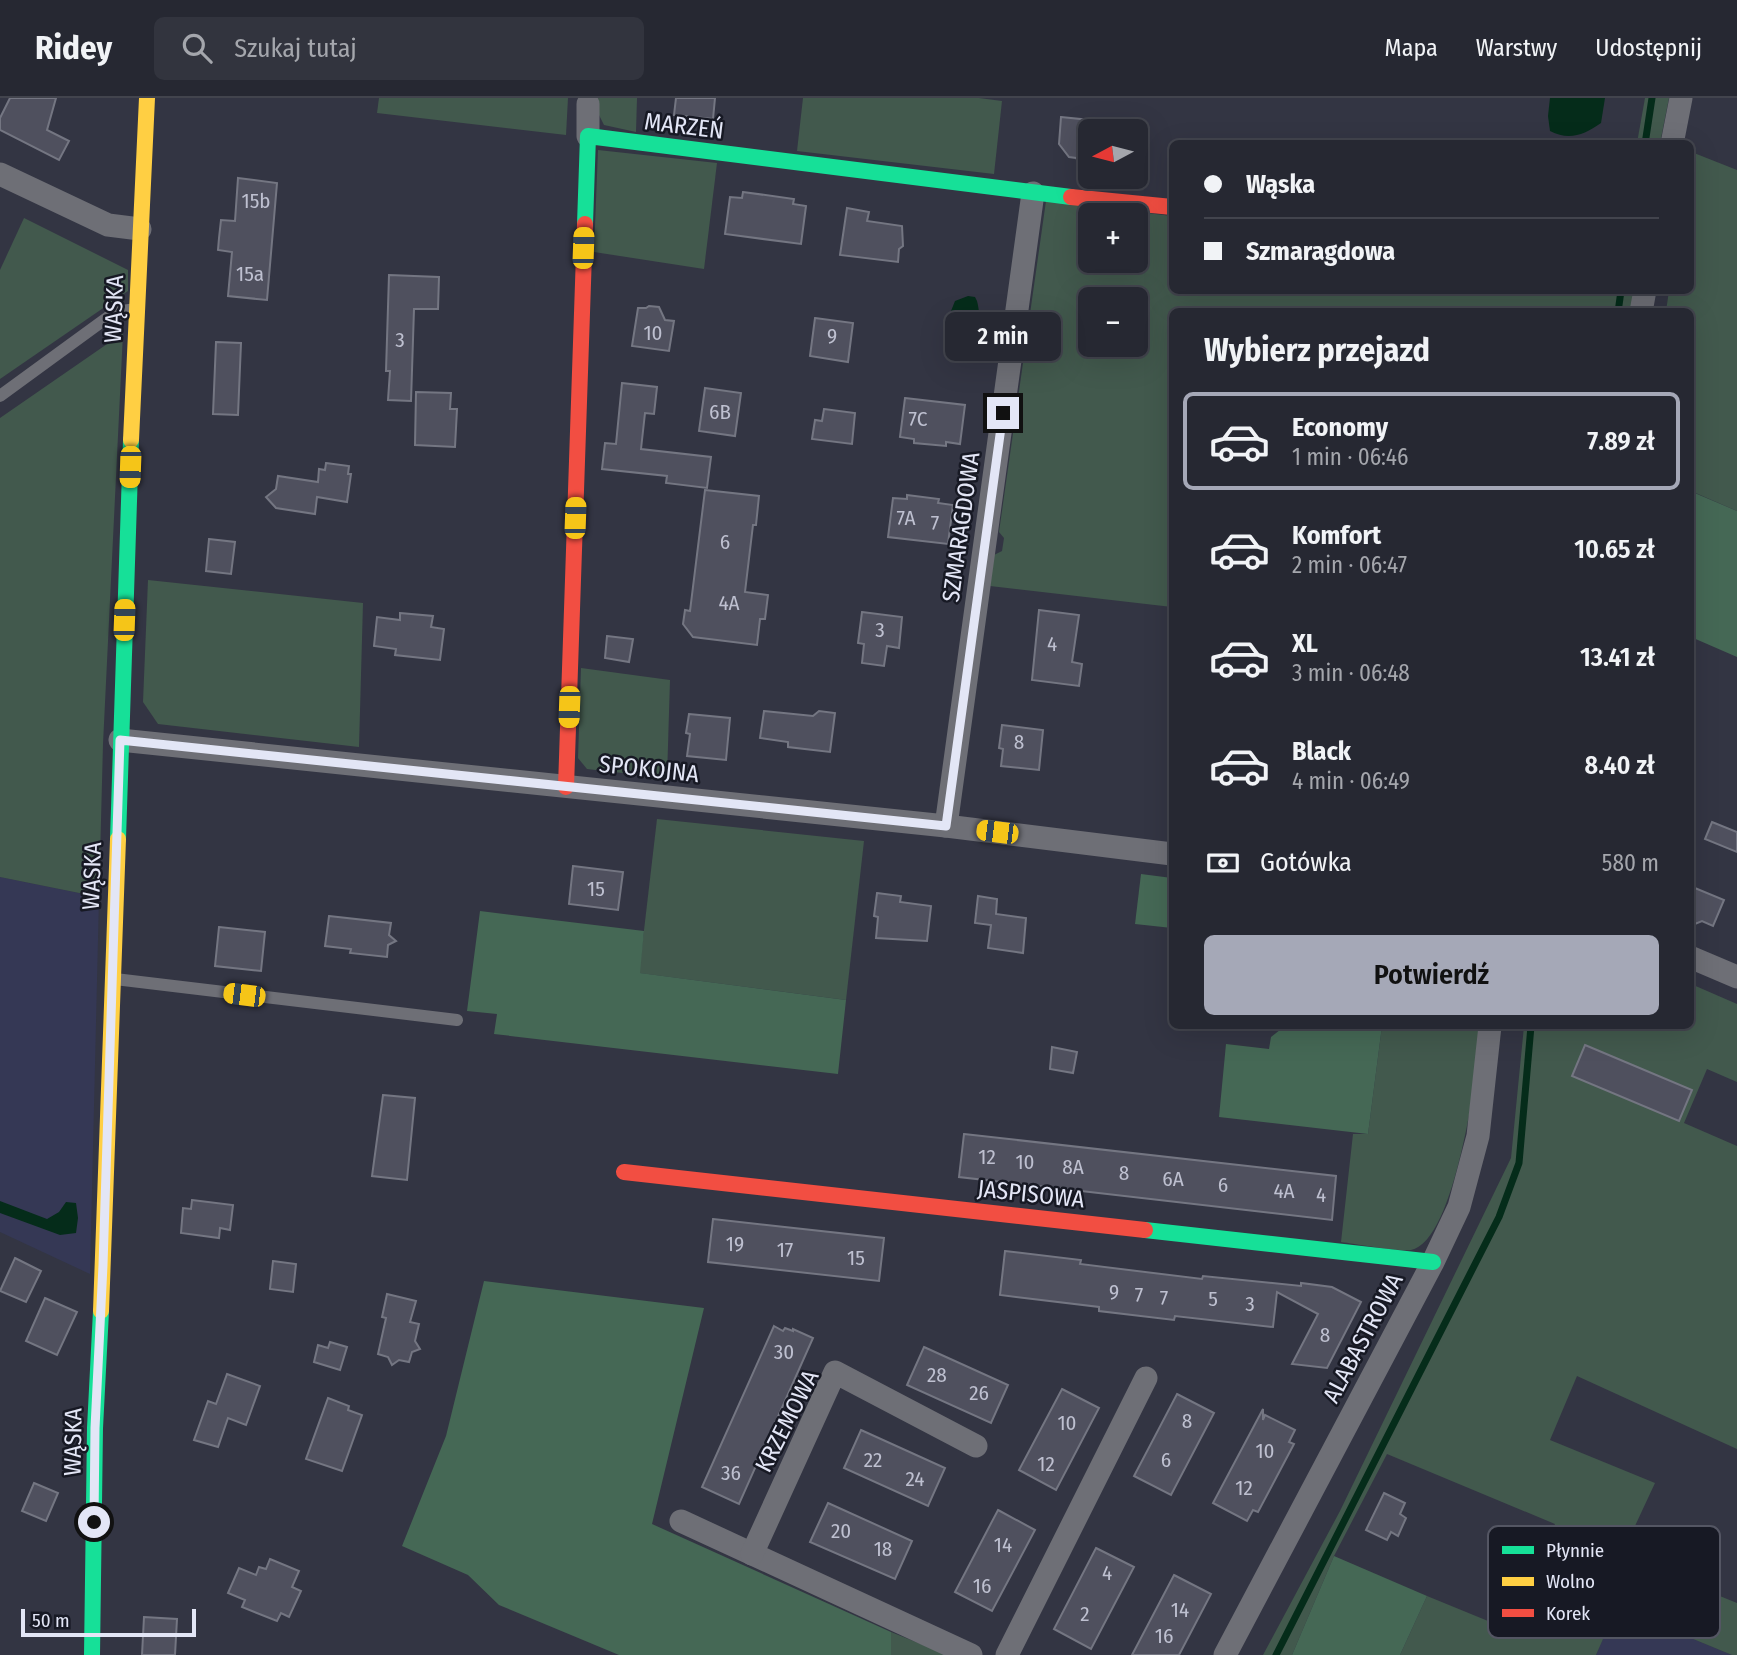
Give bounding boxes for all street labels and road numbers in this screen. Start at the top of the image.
street label: MARZEŃ [643,106,725,145]
street label: WĄSKA [99,274,129,343]
street label: SZMARAGDOWA [937,450,985,604]
street label: SPOKOJNA [598,750,701,788]
street label: WĄSKA [77,841,107,910]
street label: JASPISOWA [976,1174,1086,1214]
street label: ALABASTROWA [1317,1268,1409,1408]
street label: KRZEMOWA [749,1365,825,1477]
street label: WĄSKA [58,1407,88,1476]

